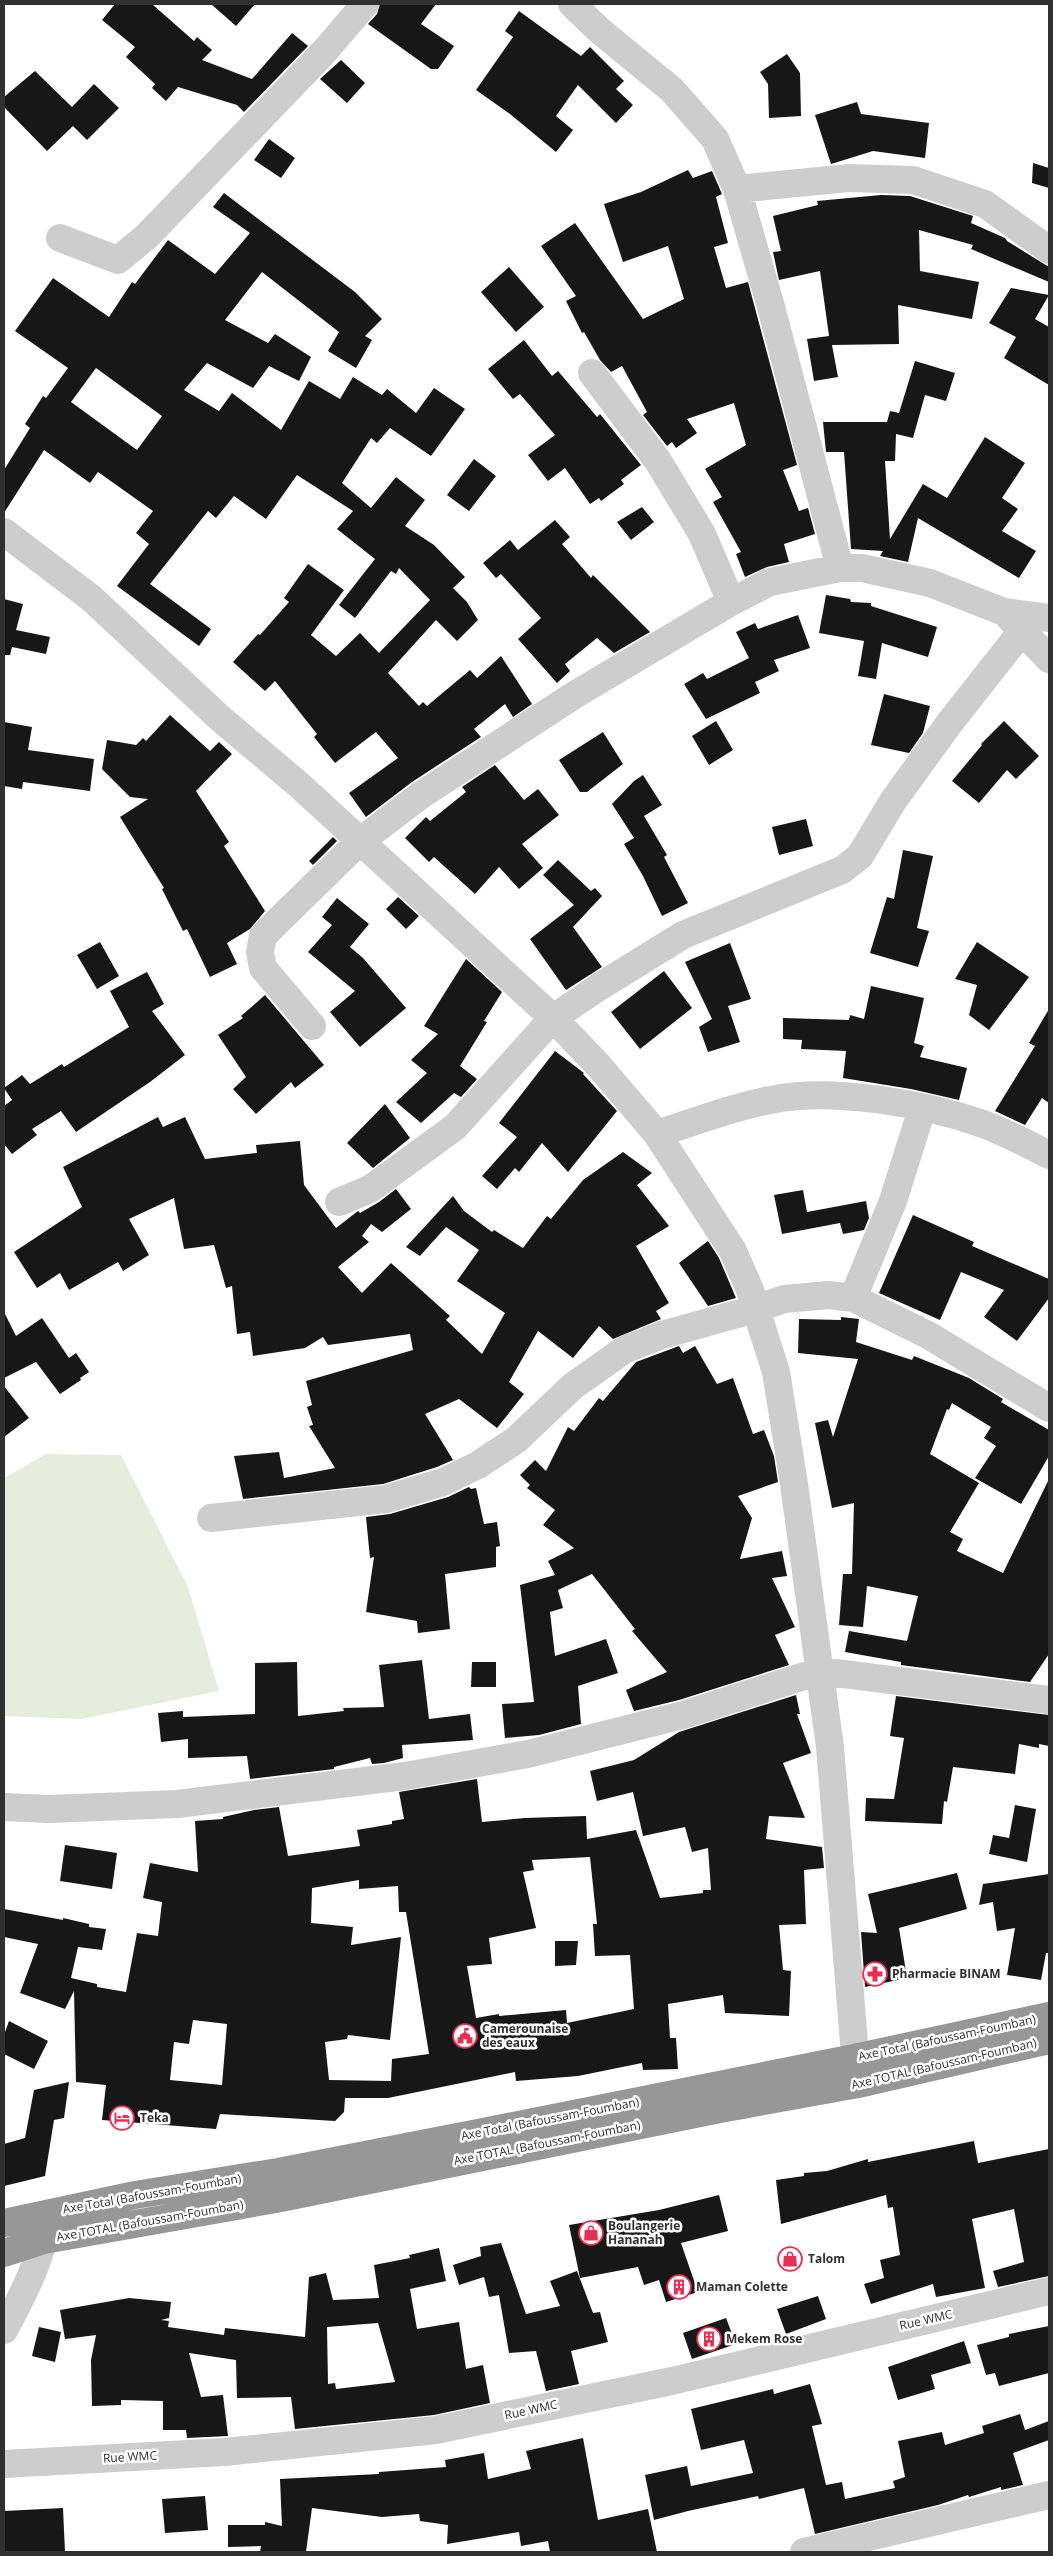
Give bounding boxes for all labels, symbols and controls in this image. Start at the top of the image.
pharmacy icon: Pharmacie BINAM [862,1961,888,1987]
place label: Pharmacie BINAM [892,1965,1001,1982]
street label: Axe Total (Bafoussam-Foumban) [857,2010,1038,2065]
place label: Camerounaise des eaux [482,2020,568,2051]
public building icon: Camerounaise des eaux [452,2023,478,2049]
street label: Axe TOTAL (Bafoussam-Foumban) [850,2034,1039,2093]
street label: Axe Total (Bafoussam-Foumban) [459,2093,641,2144]
hotel icon: Teka [109,2105,135,2131]
place label: Teka [140,2109,169,2126]
street label: Axe TOTAL (Bafoussam-Foumban) [452,2116,642,2169]
street label: Axe Total (Bafoussam-Foumban) [61,2169,243,2218]
street label: Axe TOTAL (Bafoussam-Foumban) [55,2196,245,2245]
place label: Boulangerie Hananah [608,2217,680,2248]
shop icon: Boulangerie Hananah [578,2220,604,2246]
shop icon: Talom [777,2246,803,2272]
place label: Talom [808,2250,845,2267]
building icon: Maman Colette [666,2274,692,2300]
place label: Maman Colette [696,2278,788,2295]
street label: Rue WMC [898,2305,955,2334]
building icon: Mekem Rose [696,2326,722,2352]
place label: Mekem Rose [726,2330,802,2347]
street label: Rue WMC [503,2395,560,2423]
street label: Rue WMC [103,2447,158,2466]

